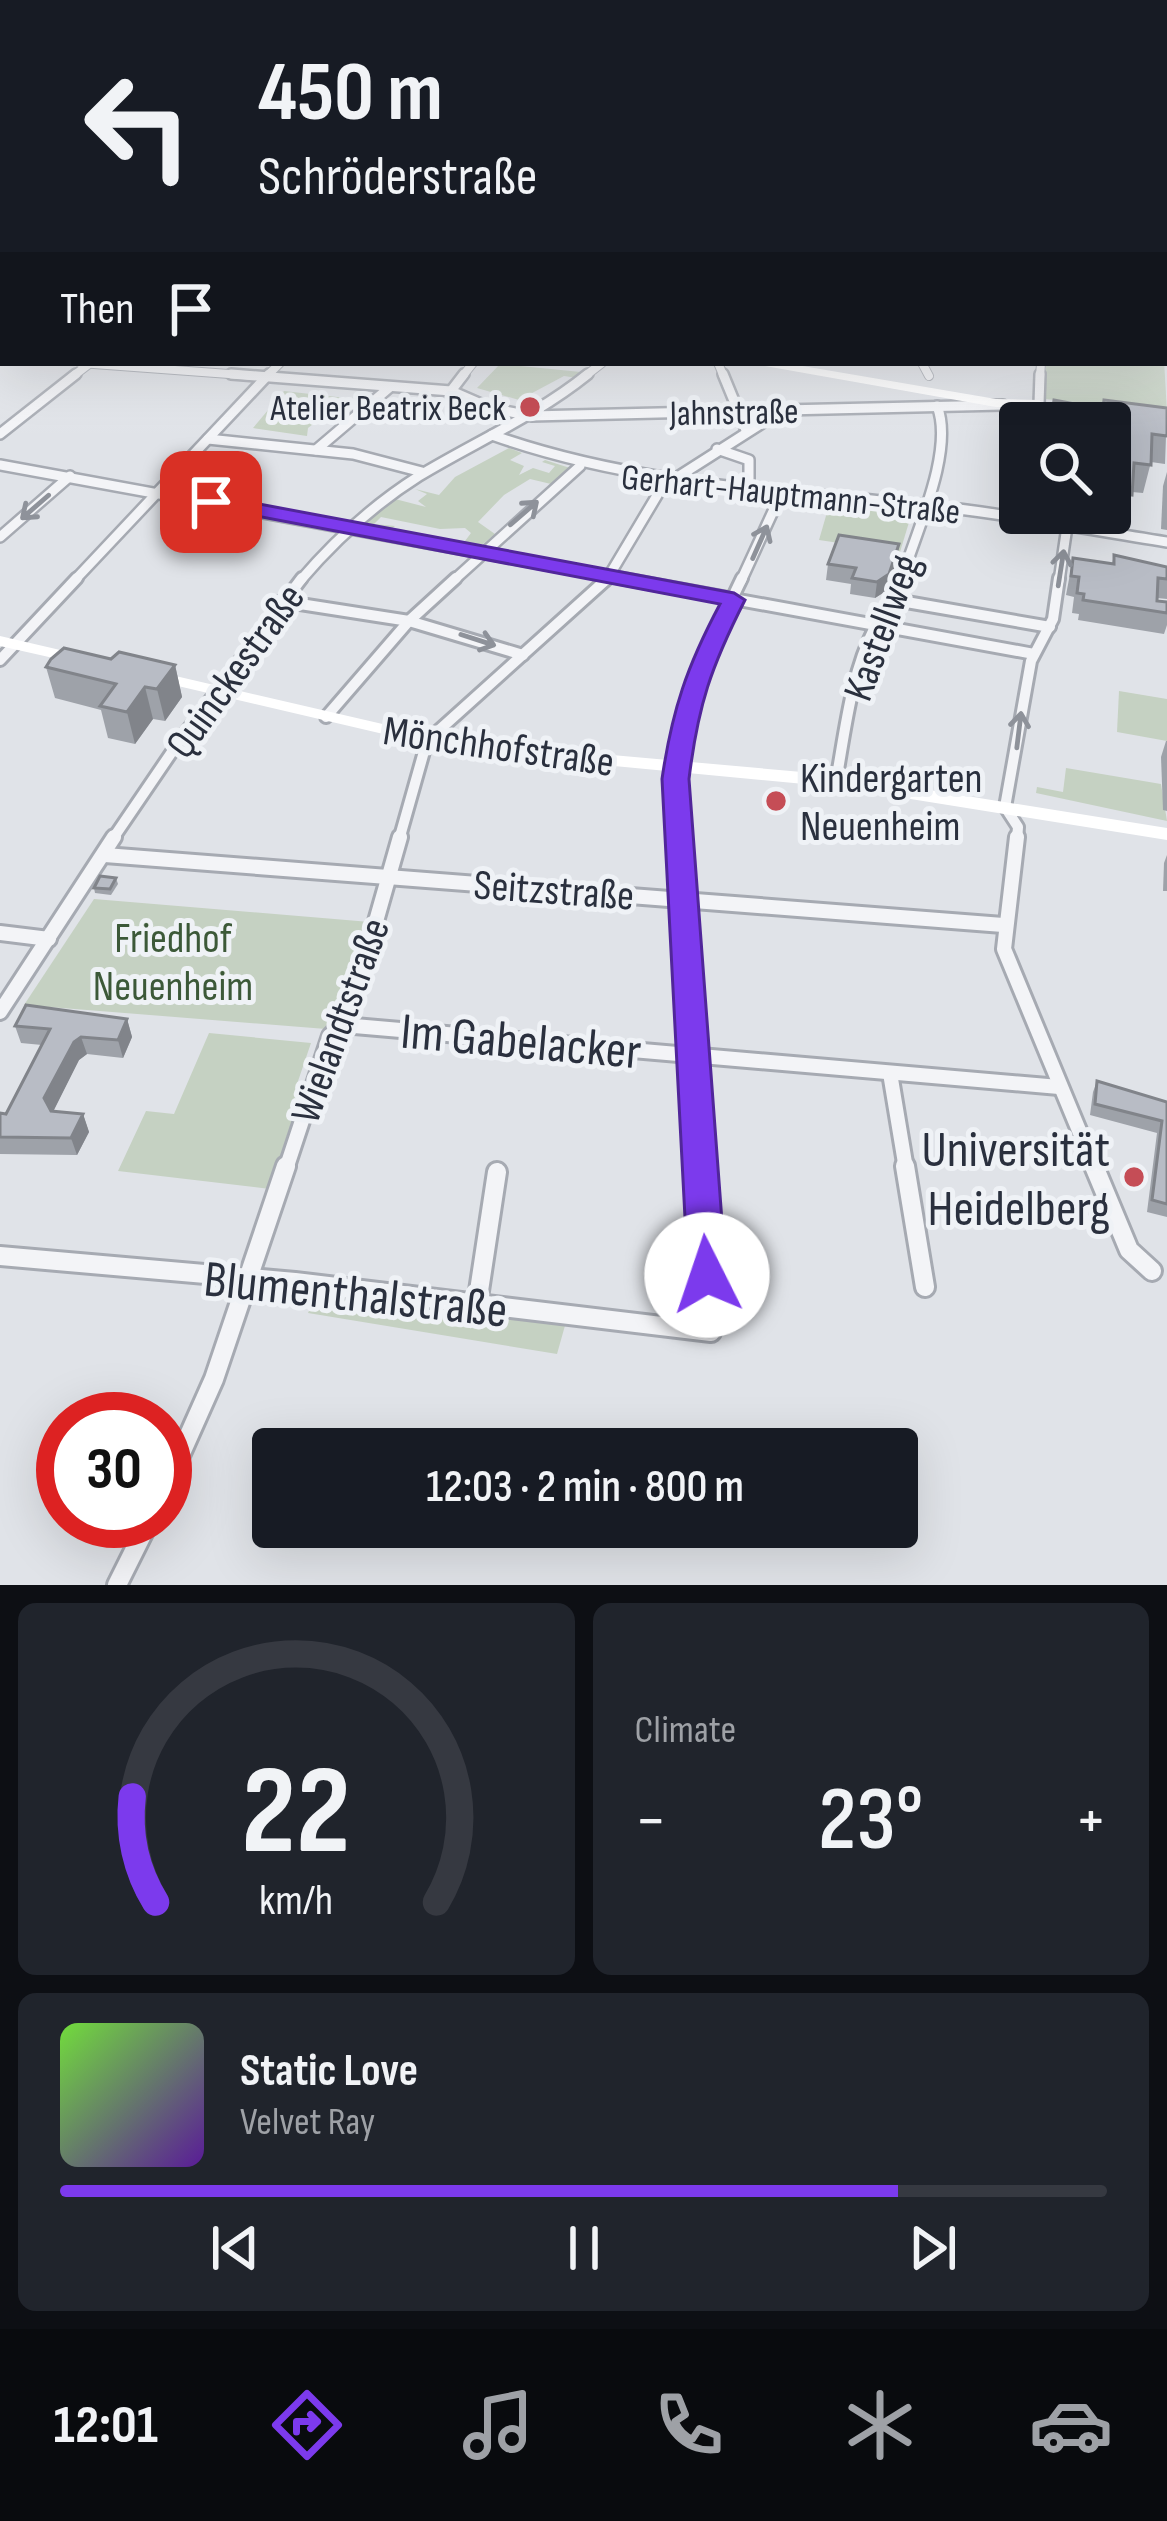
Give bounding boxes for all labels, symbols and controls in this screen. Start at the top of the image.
text: 450 m [258,43,443,144]
icon: left [60,48,216,204]
text: Schröderstraße [258,145,537,210]
icon: arrive [158,276,224,342]
text: Then [60,282,134,337]
place label: Atelier Beatrix Beck [269,388,506,431]
street label: Jahnstraße [668,391,799,436]
marker: Atelier Beatrix Beck [517,394,543,420]
map controls [999,402,1131,534]
button: search [999,402,1131,534]
pin [160,451,262,553]
street label: Gerhart-Hauptmann-Straße [619,456,962,535]
icon: arrive [178,469,244,535]
one-way arrow [20,493,51,520]
one-way arrow [509,500,539,527]
one-way arrow [750,525,772,561]
street label: Kastellweg [833,548,933,708]
one-way arrow [1050,549,1073,588]
street label: Quinckestraße [156,574,316,769]
one-way arrow [458,631,496,653]
street label: Mönchhofstraße [380,706,617,789]
one-way arrow [1008,711,1031,750]
place label: Kindergarten Neuenheim [800,754,983,853]
marker: Kindergarten Neuenheim [763,788,789,814]
street label: Seitzstraße [472,860,636,923]
street label: Wielandtstraße [281,912,402,1130]
park label: Friedhof Neuenheim [93,914,253,1013]
street label: Im Gabelacker [398,1002,643,1083]
place label: Universität Heidelberg [921,1120,1110,1240]
marker: Universität Heidelberg [1121,1164,1147,1190]
position arrow [644,1212,770,1338]
street label: Blumenthalstraße [201,1249,510,1342]
speed limit sign: 30 [36,1392,192,1548]
text: 12:03 · 2 min · 800 m [426,1460,744,1515]
text: Climate [635,1707,736,1754]
text: 22 [242,1739,351,1888]
text: 23° [818,1767,923,1875]
text: − [635,1782,667,1861]
text: + [1075,1782,1107,1861]
text: km/h [259,1875,333,1927]
text: Static Love [240,2044,418,2099]
text: Velvet Ray [240,2099,375,2146]
icon: previous [202,2215,268,2281]
icon: pause [551,2215,617,2281]
icon: next [900,2215,966,2281]
icon: directions [265,2383,349,2467]
icon: music [456,2383,540,2467]
icon: phone [647,2383,731,2467]
icon: climate [838,2383,922,2467]
icon: car [1029,2383,1113,2467]
text: 12:01 [54,2393,158,2458]

